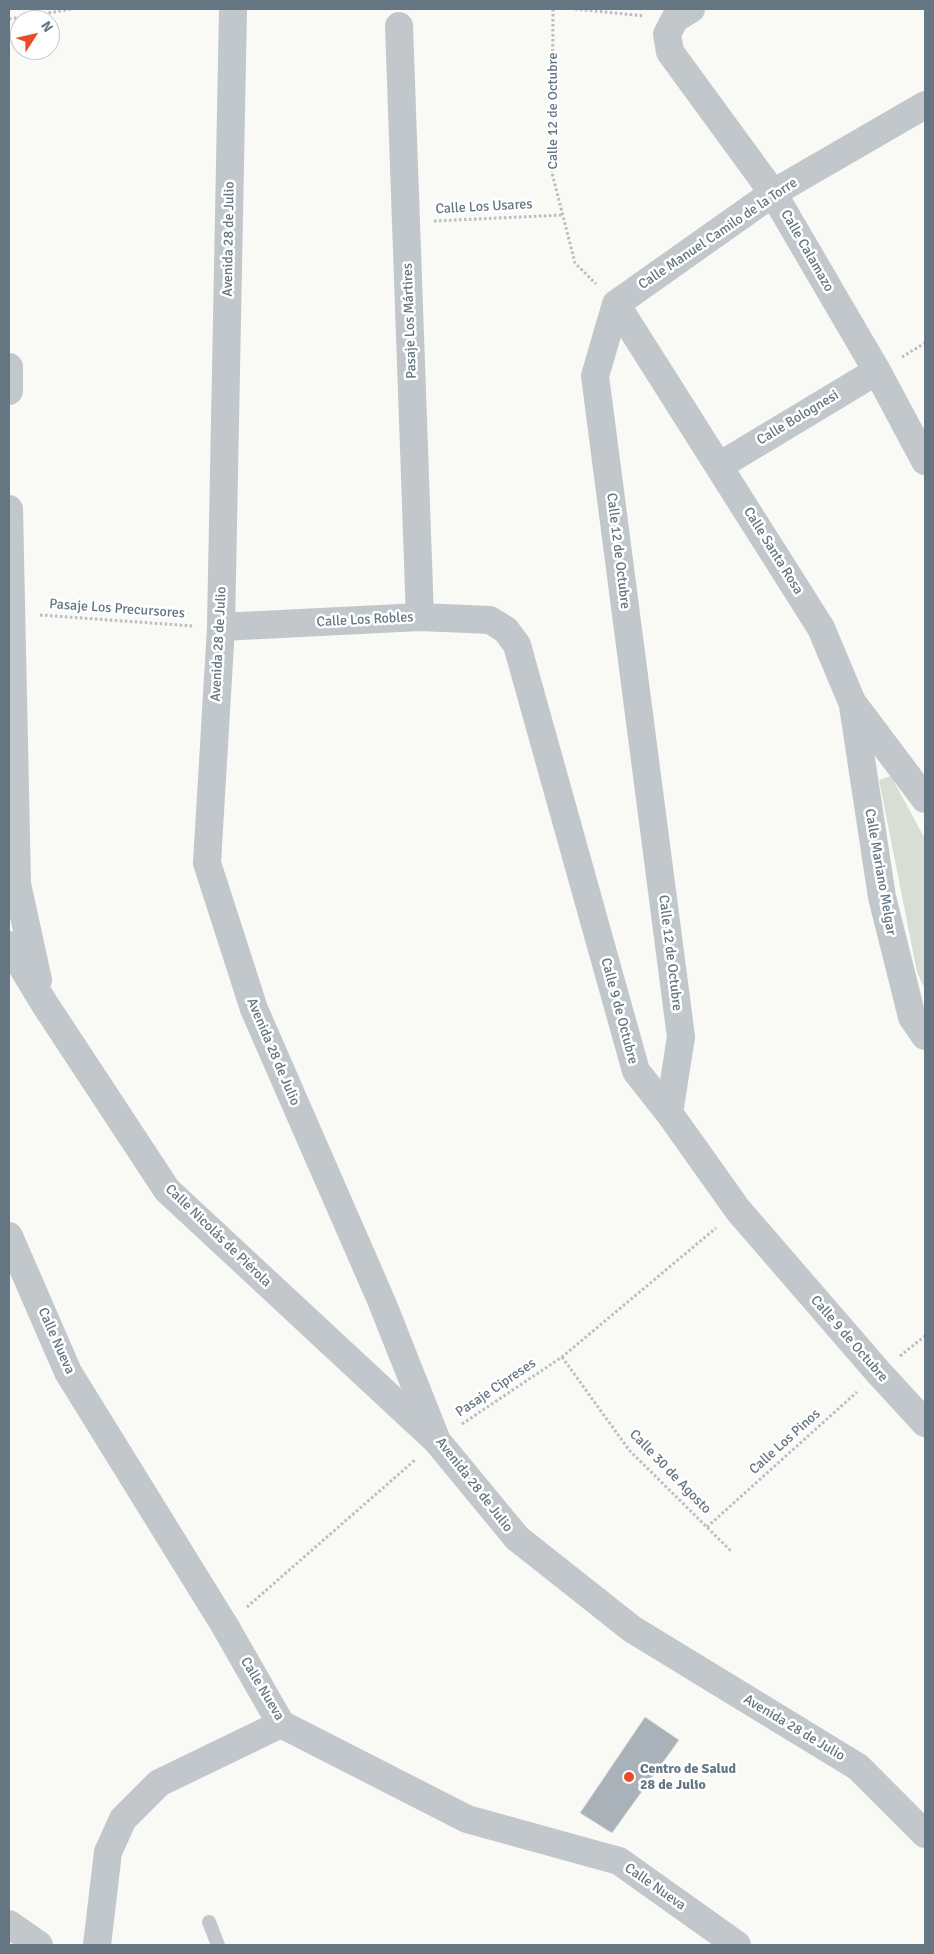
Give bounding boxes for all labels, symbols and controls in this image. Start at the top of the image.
north arrow [10,10,60,60]
text: N [37,18,57,36]
street label: Calle 12 de Octubre [545,53,561,169]
street label: Calle Manuel Camilo de la Torre [635,174,801,294]
street label: Avenida 28 de Julio [220,181,238,297]
street label: Calle Los Usares [435,196,533,218]
street label: Calle Calamazo [777,207,837,295]
street label: Pasaje Los Mártires [400,263,420,379]
street label: Calle Bolognesi [754,387,842,449]
street label: Calle 12 de Octubre [603,492,633,610]
street label: Calle Santa Rosa [739,504,807,598]
street label: Avenida 28 de Julio [208,586,230,702]
street label: Pasaje Los Precursores [49,596,185,622]
street label: Calle Los Robles [316,609,414,631]
street label: Calle Mariano Melgar [861,807,899,937]
street label: Calle 12 de Octubre [655,894,685,1012]
street label: Calle 9 de Octubre [597,956,641,1066]
street label: Avenida 28 de Julio [243,996,303,1108]
street label: Calle Nicolás de Piérola [162,1181,274,1291]
street label: Calle 9 de Octubre [807,1292,891,1386]
street label: Calle Nueva [34,1305,78,1377]
street label: Pasaje Cipreses [453,1355,539,1421]
street label: Calle Los Pinos [746,1406,824,1478]
street label: Calle 30 de Agosto [626,1426,714,1518]
street label: Avenida 28 de Julio [432,1434,516,1536]
street label: Calle Nueva [237,1654,287,1724]
street label: Avenida 28 de Julio [740,1691,848,1765]
place label: Centro de Salud 28 de Julio [640,1761,736,1794]
marker: Centro de Salud 28 de Julio [622,1770,636,1784]
street label: Calle Nueva [621,1860,689,1914]

